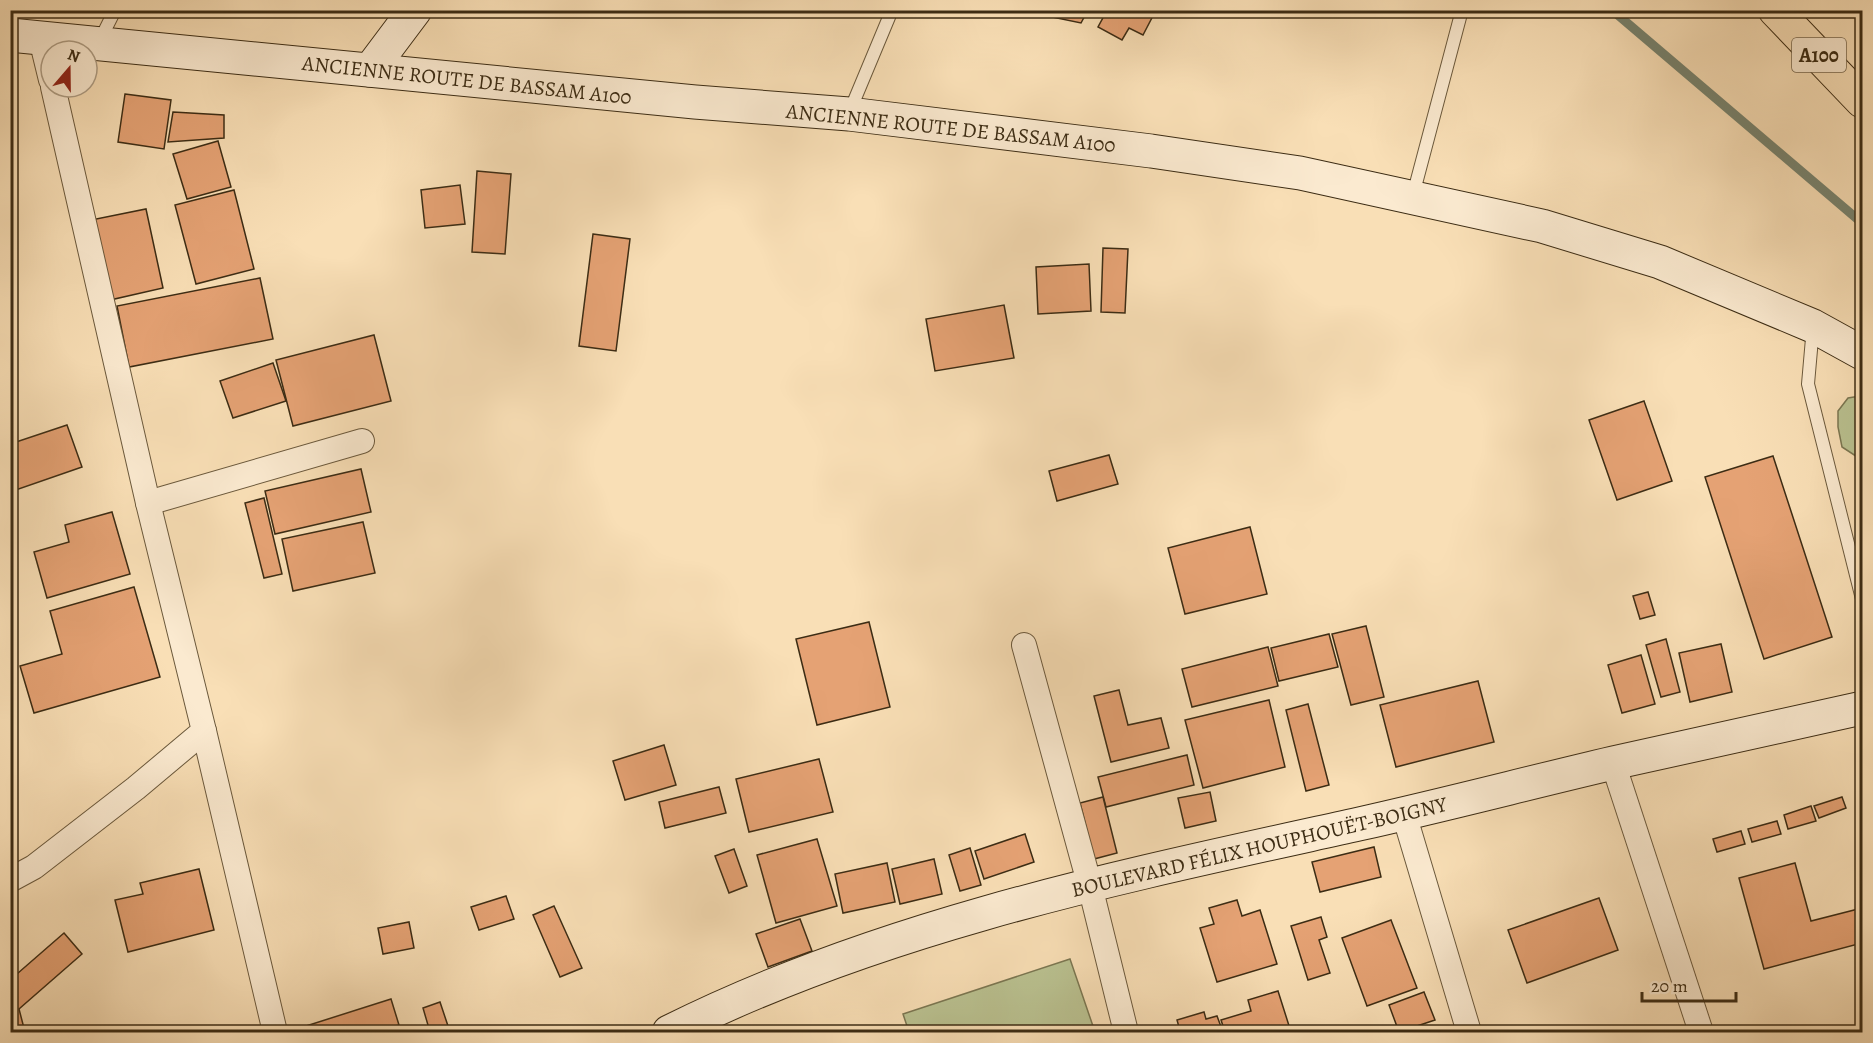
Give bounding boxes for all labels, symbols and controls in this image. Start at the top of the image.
road number: A100 [1792,38,1846,72]
north arrow [39,39,99,99]
text: N [65,44,83,68]
street label: ANCIENNE ROUTE DE BASSAM A100 [300,49,633,111]
street label: ANCIENNE ROUTE DE BASSAM A100 [784,97,1117,159]
street label: BOULEVARD FÉLIX HOUPHOUËT-BOIGNY [1068,790,1450,904]
scale bar [1642,965,1736,1003]
text: 20 m [1651,974,1688,998]

